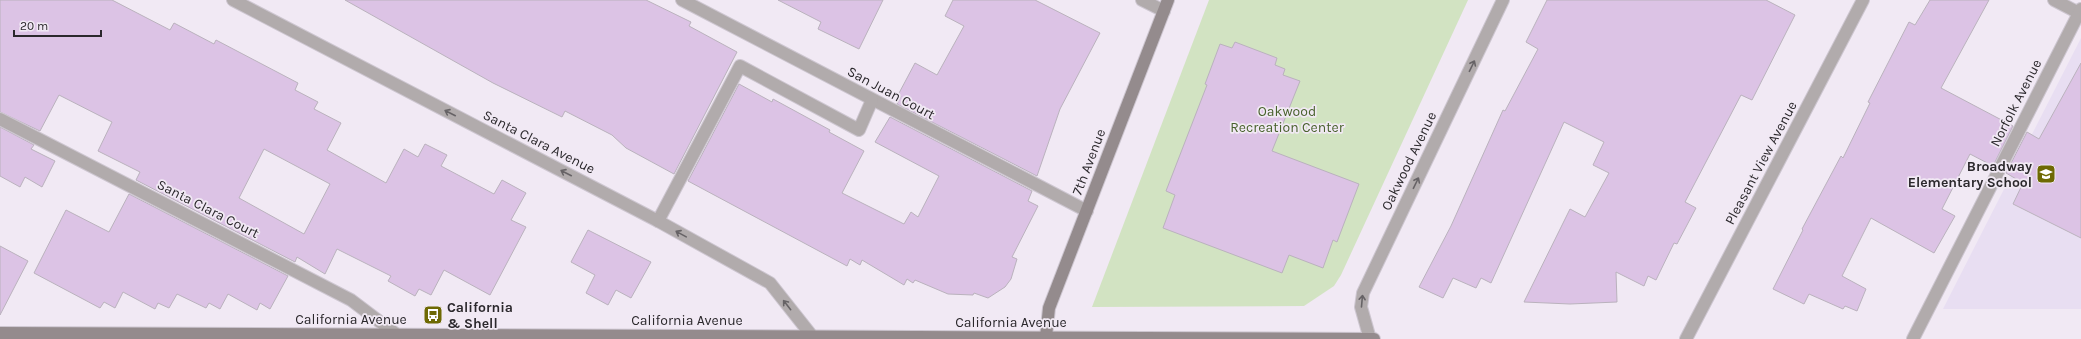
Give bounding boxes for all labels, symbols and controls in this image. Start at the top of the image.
scale bar [14,12,101,38]
text: 20 m [20,19,48,33]
street label: Norfolk Avenue [1987,56,2045,150]
one-way arrow [1469,60,1476,72]
street label: San Juan Court [844,63,938,123]
street label: Pleasant View Avenue [1721,98,1801,228]
park label: Oakwood Recreation Center [1230,103,1345,136]
street label: Santa Clara Avenue [480,106,598,178]
one-way arrow [445,109,457,116]
street label: Oakwood Avenue [1378,109,1440,213]
street label: 7th Avenue [1069,126,1109,198]
place label: Broadway Elementary School [1908,158,2032,191]
school or university icon: Broadway Elementary School [2035,163,2057,185]
one-way arrow [560,169,572,176]
street label: Santa Clara Court [154,176,262,242]
one-way arrow [1413,177,1420,189]
one-way arrow [675,229,687,237]
one-way arrow [1358,295,1366,308]
place label: California & Shell [447,299,513,332]
one-way arrow [783,300,792,311]
bus stop icon: California & Shell [422,304,444,326]
street label: California Avenue [295,311,407,328]
street label: California Avenue [631,312,743,329]
street label: California Avenue [955,314,1067,331]

